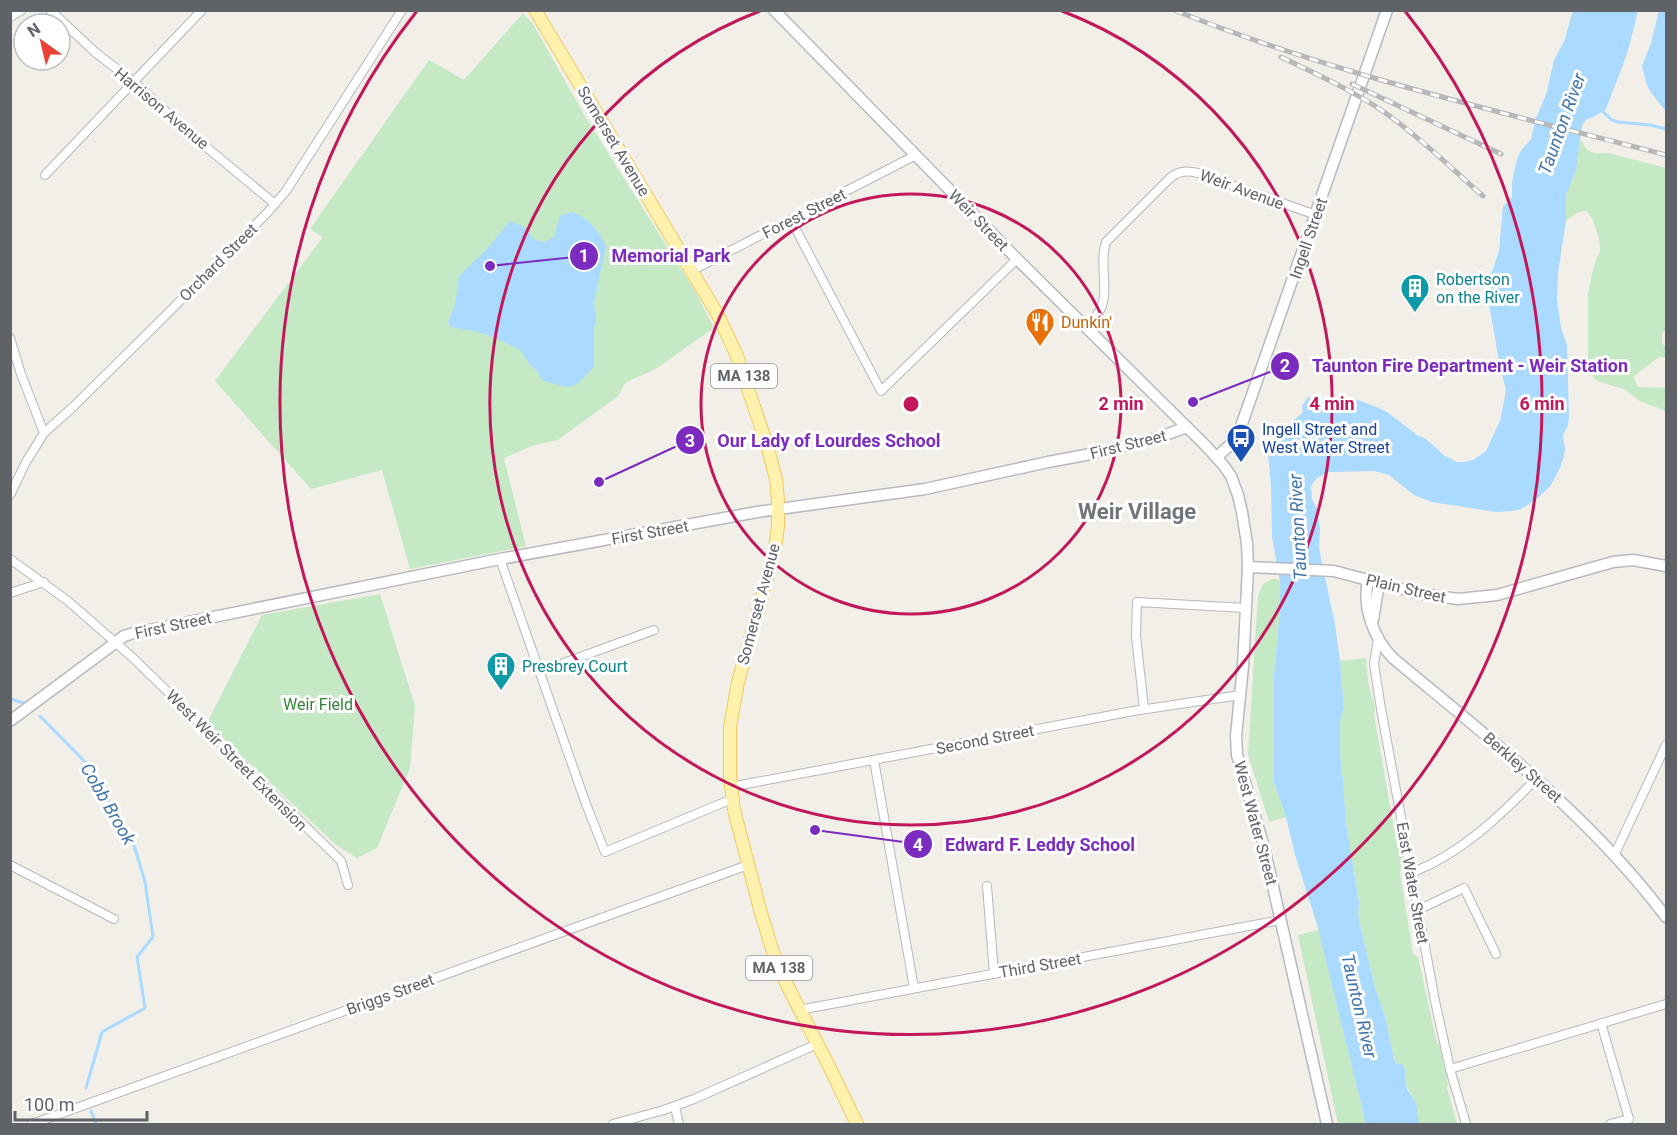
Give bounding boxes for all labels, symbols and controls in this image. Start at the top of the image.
north arrow [12,12,72,72]
text: N [24,19,44,41]
street label: Harrison Avenue [111,63,213,153]
water label: Taunton River [1533,69,1590,177]
street label: Somerset Avenue [573,83,654,200]
street label: Weir Avenue [1197,165,1286,213]
street label: Forest Street [759,184,849,243]
street label: Weir Street [945,186,1013,255]
street label: Ingell Street [1286,195,1331,281]
street label: Orchard Street [175,219,261,305]
callout: Memorial Park [569,238,742,274]
text: 1 [579,245,589,266]
text: Memorial Park [612,245,731,266]
place label: Robertson on the River [1436,270,1520,307]
building icon: Robertson on the River [1399,272,1431,314]
restaurant icon: Dunkin' [1024,306,1056,348]
place label: Dunkin' [1061,313,1112,332]
callout: Taunton Fire Department - Weir Station [1270,348,1640,384]
text: 2 [1280,355,1290,376]
text: Taunton Fire Department - Weir Station [1312,355,1628,376]
road number: MA 138 [711,364,777,388]
text: 2 min [1098,393,1144,414]
text: 4 min [1309,393,1355,414]
text: 6 min [1519,393,1565,414]
centre of rings [901,394,921,414]
place label: Ingell Street and West Water Street [1262,420,1390,457]
callout: Our Lady of Lourdes School [675,422,953,458]
bus stop icon: Ingell Street and West Water Street [1225,422,1257,464]
street label: First Street [1088,426,1168,463]
text: 3 [685,430,695,451]
text: Our Lady of Lourdes School [717,430,941,451]
water label: Taunton River [1284,472,1311,581]
district label: Weir Village [1078,499,1196,524]
street label: First Street [610,516,690,549]
street label: Somerset Avenue [733,541,784,667]
street label: Plain Street [1364,570,1448,607]
street label: First Street [133,608,213,643]
building icon: Presbrey Court [485,650,517,692]
place label: Presbrey Court [522,657,628,676]
street label: West Weir Street Extension [162,686,311,835]
park label: Weir Field [283,695,353,714]
street label: Second Street [934,721,1036,758]
street label: Berkley Street [1479,728,1566,807]
water label: Cobb Brook [77,759,141,849]
street label: West Water Street [1230,759,1281,887]
street label: East Water Street [1392,821,1433,945]
callout: Edward F. Leddy School [903,826,1148,862]
text: 4 [913,834,923,855]
text: Edward F. Leddy School [945,834,1135,855]
street label: Third Street [998,949,1082,982]
water label: Taunton River [1337,952,1382,1061]
road number: MA 138 [746,956,812,980]
street label: Briggs Street [344,970,436,1019]
scale bar [15,1084,147,1122]
text: 100 m [24,1094,75,1115]

